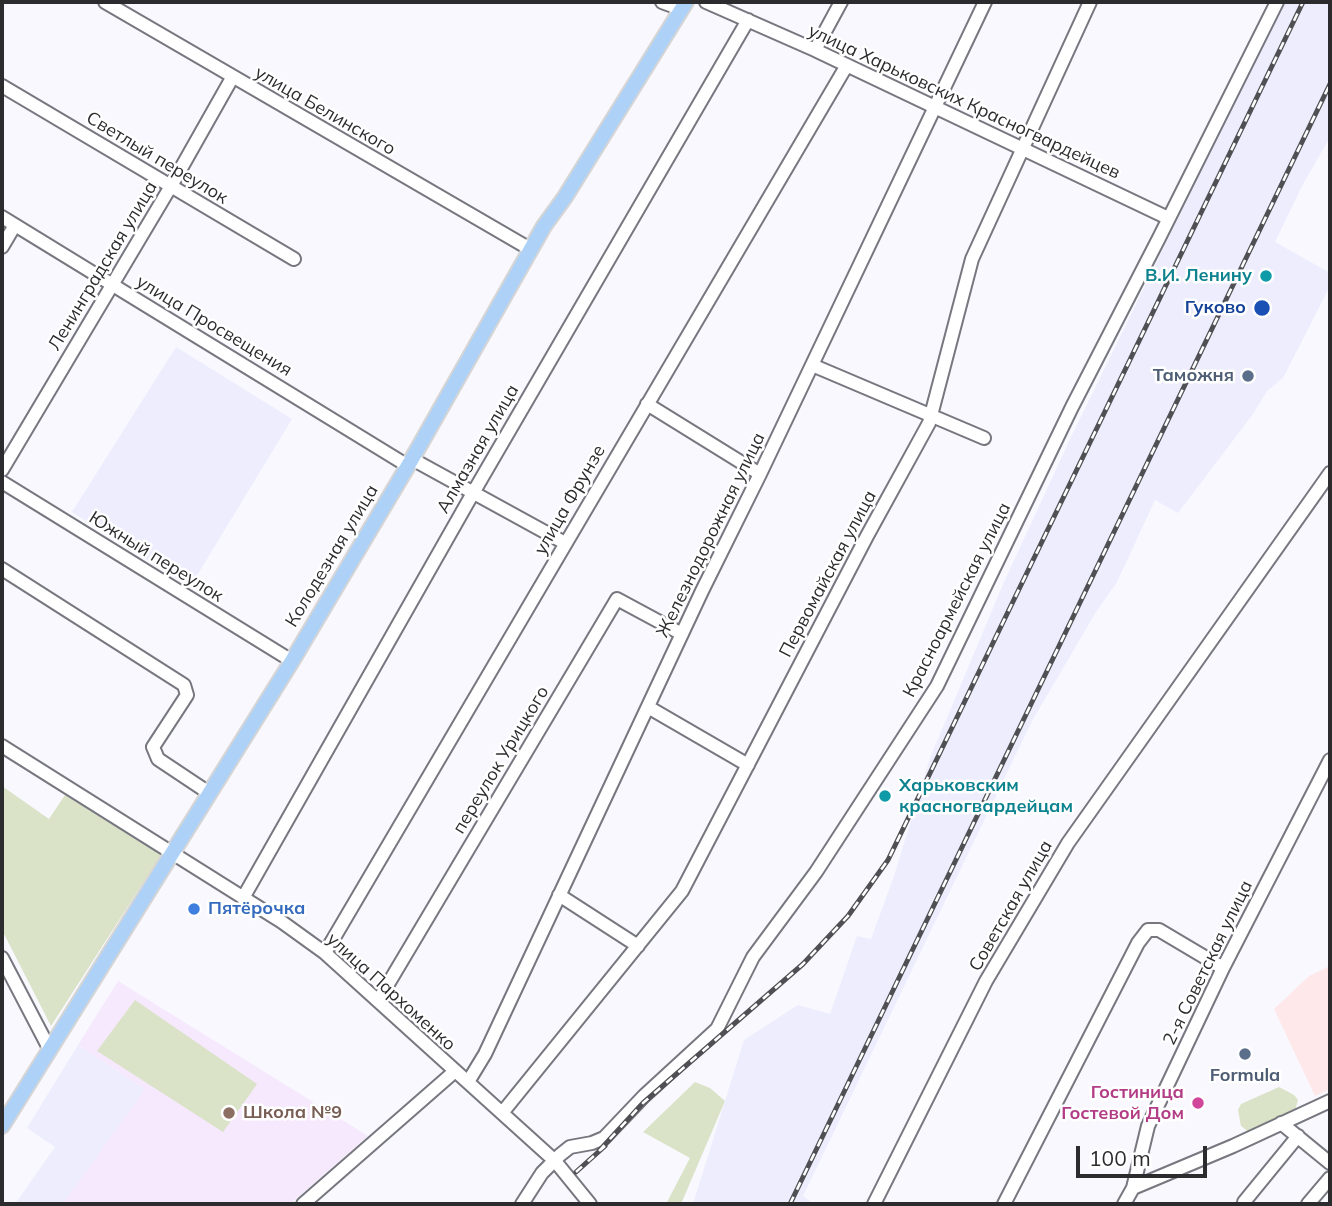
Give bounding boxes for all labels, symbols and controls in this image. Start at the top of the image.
street label: улица Харьковских Красногвардейцев [805,20,1123,184]
street label: улица Белинского [251,62,399,160]
street label: Светлый переулок [82,107,232,209]
street label: Ленинградская улица [44,177,162,355]
place label: В.И. Ленину [1145,265,1252,287]
marker: В.И. Ленину [1258,268,1274,284]
street label: улица Просвещения [132,271,296,381]
place label: Гуково [1185,297,1246,319]
marker: Гуково [1252,298,1272,318]
place label: Таможня [1153,365,1234,387]
marker: Таможня [1240,368,1256,384]
street label: Алмазная улица [432,381,524,517]
street label: Железнодорожная улица [652,429,770,641]
street label: улица Фрунзе [530,441,610,559]
street label: Колодезная улица [281,481,383,631]
street label: Первомайская улица [775,487,881,661]
street label: Красноармейская улица [898,499,1016,701]
street label: Южный переулок [85,507,227,607]
street label: переулок Урицкого [448,682,554,838]
place label: Харьковским красногвардейцам [899,775,1073,818]
marker: Харьковским красногвардейцам [877,788,893,804]
street label: Советская улица [965,837,1057,975]
street label: 2-я Советская улица [1159,877,1257,1049]
place label: Пятёрочка [208,898,305,920]
marker: Пятёрочка [186,901,202,917]
street label: улица Пархоменко [322,929,460,1055]
marker: Formula [1237,1046,1253,1062]
place label: Formula [1210,1065,1280,1087]
place label: Гостиница Гостевой Дом [1061,1082,1184,1124]
marker: Гостиница Гостевой Дом [1190,1095,1206,1111]
place label: Школа №9 [243,1102,342,1124]
marker: Школа №9 [221,1105,237,1121]
scale bar [1080,1132,1211,1176]
text: 100 m [1089,1145,1151,1171]

